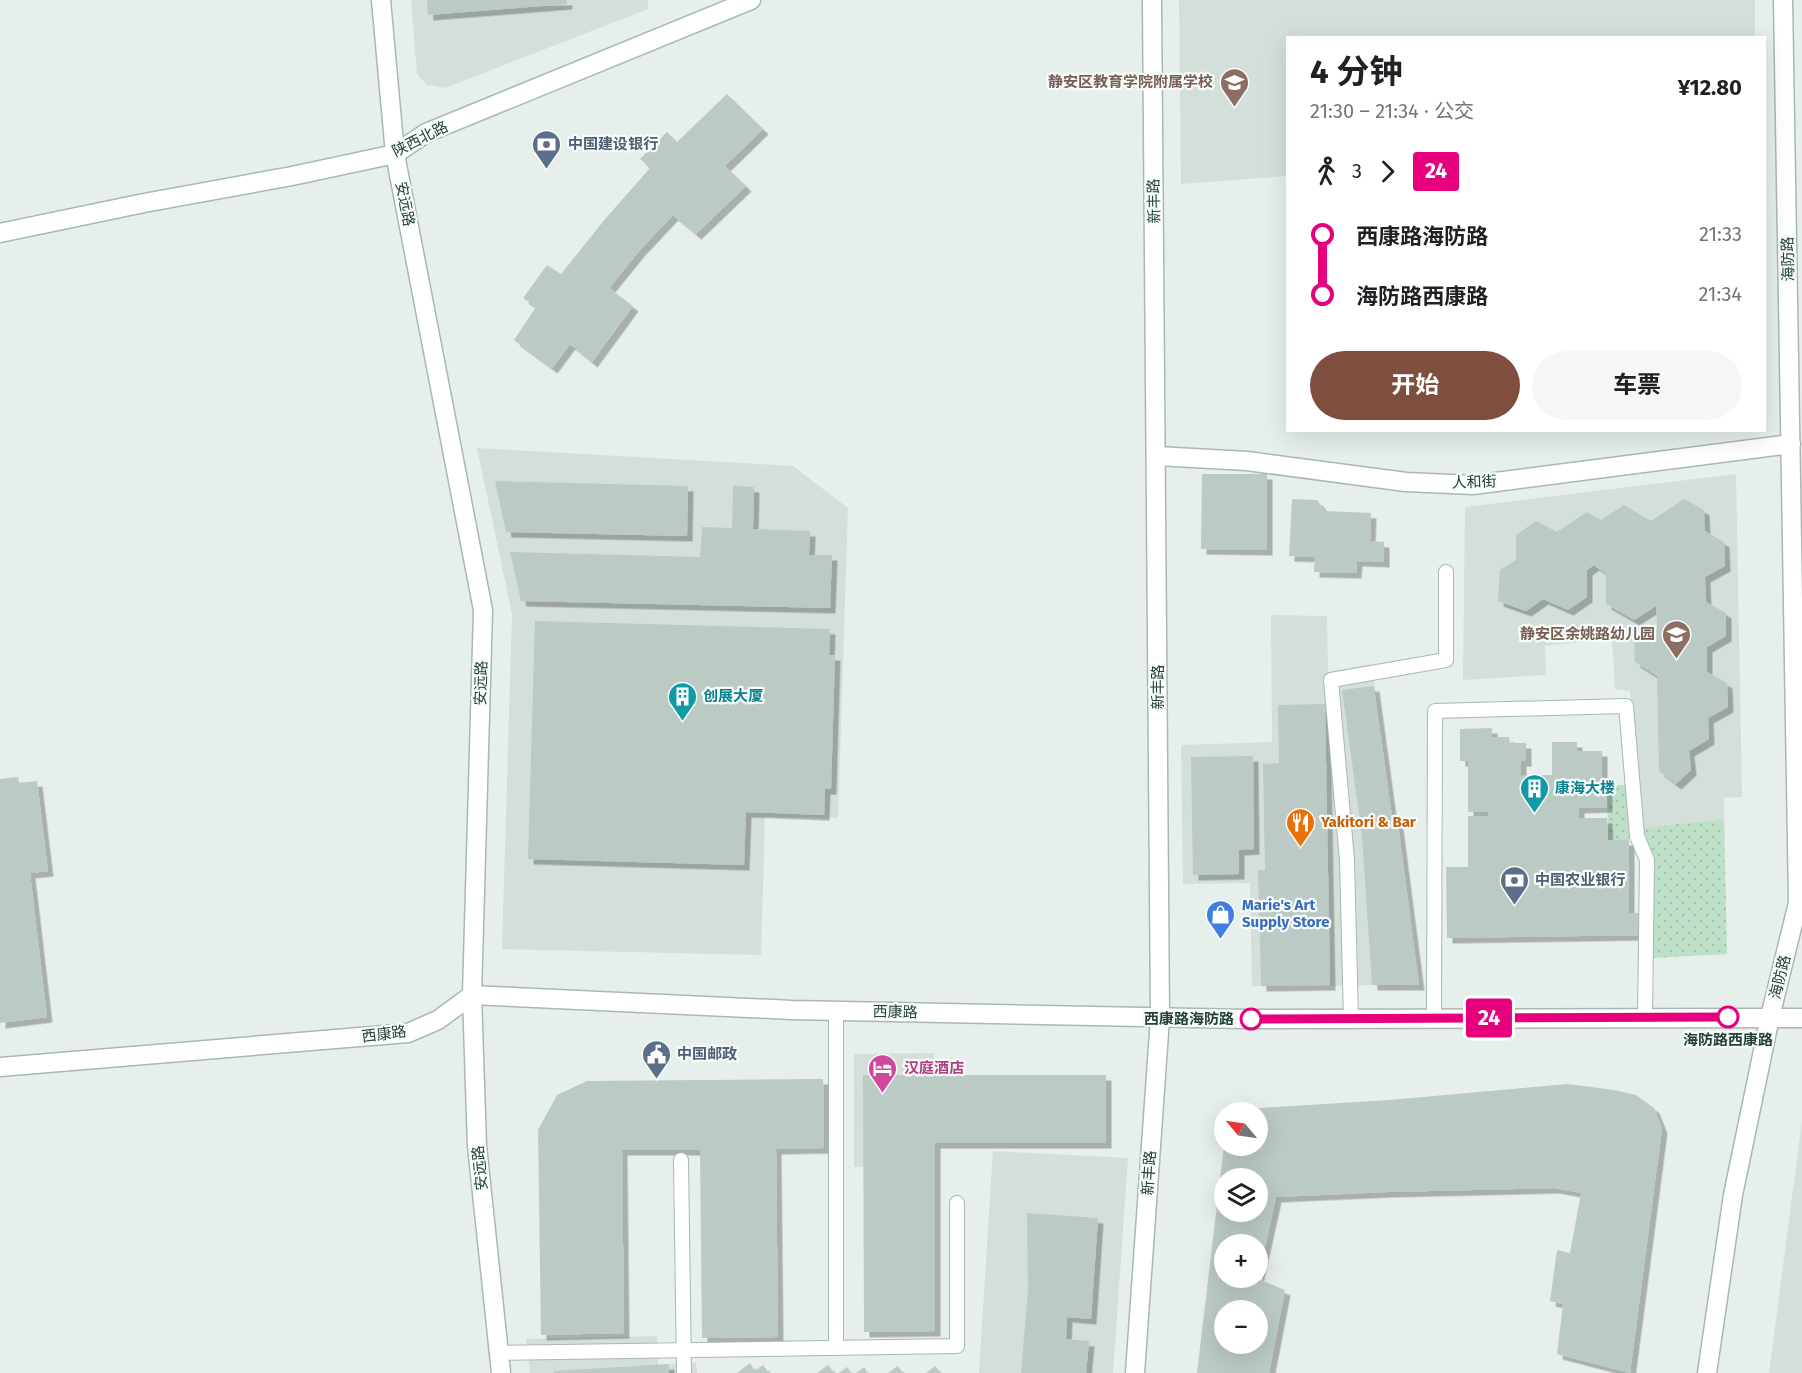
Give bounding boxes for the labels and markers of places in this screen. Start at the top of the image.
school or university icon: 静安区教育学院附属学校 [1218,66,1250,108]
place label: 静安区教育学院附属学校 [1048,73,1213,91]
bank icon: 中国建设银行 [531,128,563,170]
place label: 中国建设银行 [568,135,658,153]
school or university icon: 静安区余姚路幼儿园 [1660,618,1692,660]
place label: 静安区余姚路幼儿园 [1520,625,1655,643]
building icon: 创展大厦 [666,680,698,722]
place label: 创展大厦 [703,687,763,705]
building icon: 康海大楼 [1518,772,1550,814]
place label: 康海大楼 [1555,779,1615,797]
restaurant icon: Yakitori & Bar [1284,806,1316,848]
place label: Yakitori & Bar [1320,813,1417,831]
bank icon: 中国农业银行 [1498,864,1530,906]
place label: 中国农业银行 [1535,871,1625,889]
place label: Marie's Art Supply Store [1242,896,1329,931]
shop icon: Marie's Art Supply Store [1205,898,1237,940]
marker: 海防路西康路 [1717,1006,1739,1028]
marker: 西康路海防路 [1240,1008,1262,1030]
place label: 西康路海防路 [1144,1010,1234,1028]
place label: 海防路西康路 [1683,1031,1773,1049]
public building icon: 中国邮政 [640,1038,672,1080]
place label: 中国邮政 [677,1045,737,1063]
hotel icon: 汉庭酒店 [867,1052,899,1094]
place label: 汉庭酒店 [904,1059,964,1077]

